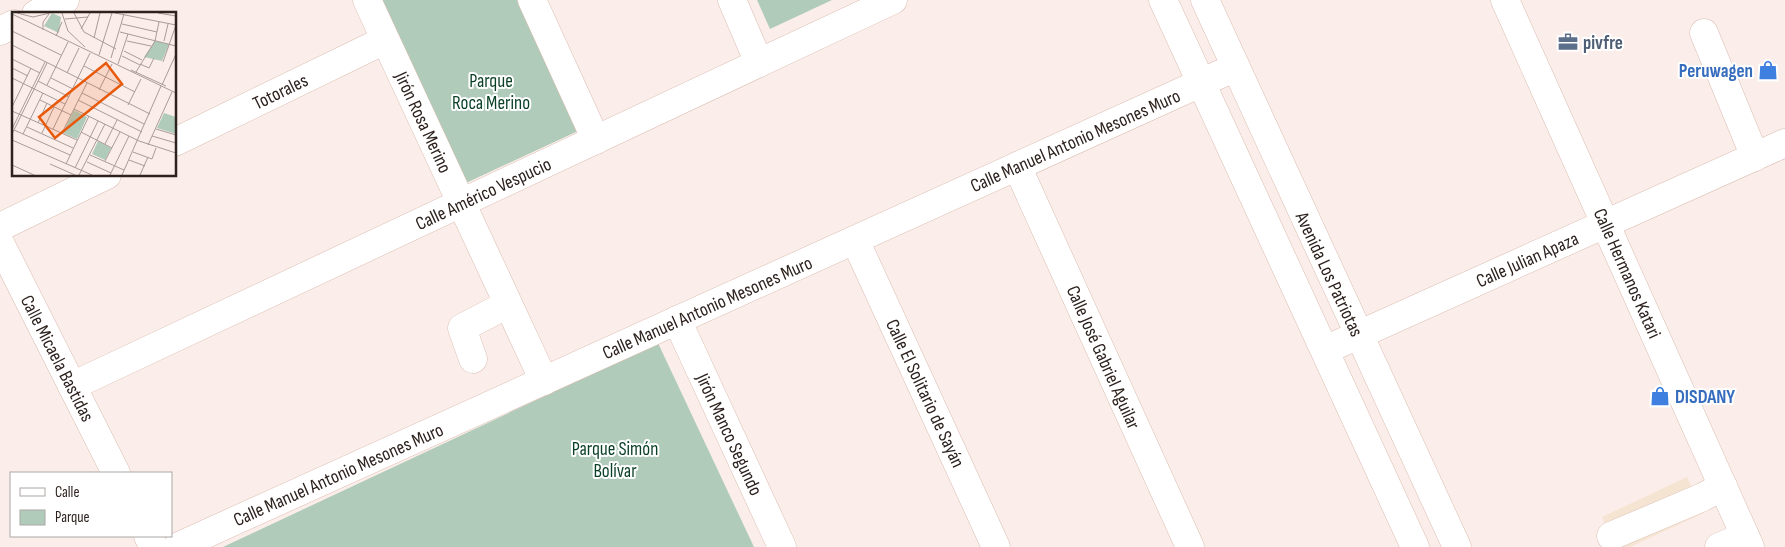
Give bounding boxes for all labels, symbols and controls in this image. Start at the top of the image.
inset map [12,12,176,176]
office icon: pivfre [1557,31,1579,53]
place label: pivfre [1583,32,1623,55]
shop icon: Peruwagen [1757,59,1779,81]
place label: Peruwagen [1679,60,1753,83]
street label: Jirón Rosa Merino [389,67,456,177]
street label: Totorales [249,69,312,115]
park label: Parque Roca Merino [452,70,530,115]
street label: Calle Manuel Antonio Mesones Muro [967,85,1184,198]
street label: Calle Américo Vespucio [412,153,555,236]
street label: Calle Hermanos Katari [1588,205,1666,342]
street label: Avenida Los Patriotas [1289,208,1368,341]
street label: Calle Julian Apaza [1473,228,1582,293]
street label: Calle Manuel Antonio Mesones Muro [599,252,816,365]
street label: Calle José Gabriel Aguilar [1061,282,1145,433]
street label: Calle Micaela Bastidas [15,292,99,426]
street label: Calle El Solitario de Sayán [880,316,969,472]
street label: Jirón Manco Segundo [690,369,767,499]
shop icon: DISDANY [1649,385,1671,407]
place label: DISDANY [1675,386,1735,409]
street label: Calle Manuel Antonio Mesones Muro [230,419,447,532]
park label: Parque Simón Bolívar [572,438,658,483]
legend [10,472,172,537]
text: Calle [55,483,79,502]
text: Parque [55,508,90,527]

